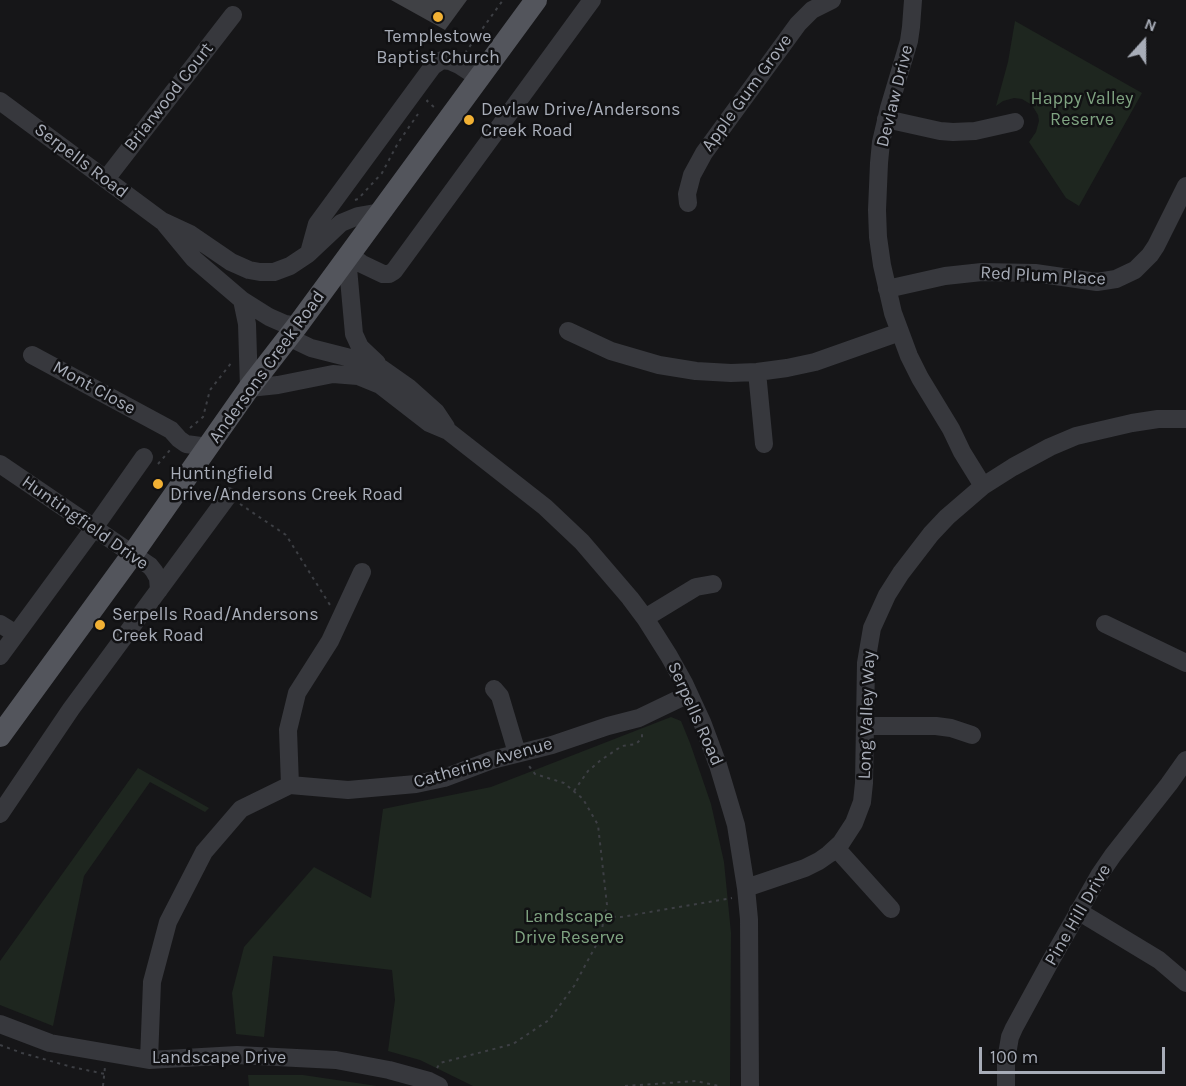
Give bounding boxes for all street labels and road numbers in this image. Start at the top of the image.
street label: Apple Gum Grove [697,30,797,156]
street label: Briarwood Court [120,38,218,156]
street label: Devlaw Drive [872,43,918,149]
street label: Serpells Road [30,119,132,203]
street label: Red Plum Place [980,262,1106,290]
street label: Andersons Creek Road [204,286,330,448]
street label: Mont Close [49,356,139,420]
street label: Huntingfield Drive [17,471,153,575]
street label: Long Valley Way [854,650,880,780]
street label: Serpells Road [662,659,728,769]
street label: Catherine Avenue [411,733,555,793]
street label: Pine Hill Drive [1040,860,1116,970]
street label: Landscape Drive [152,1047,286,1069]

